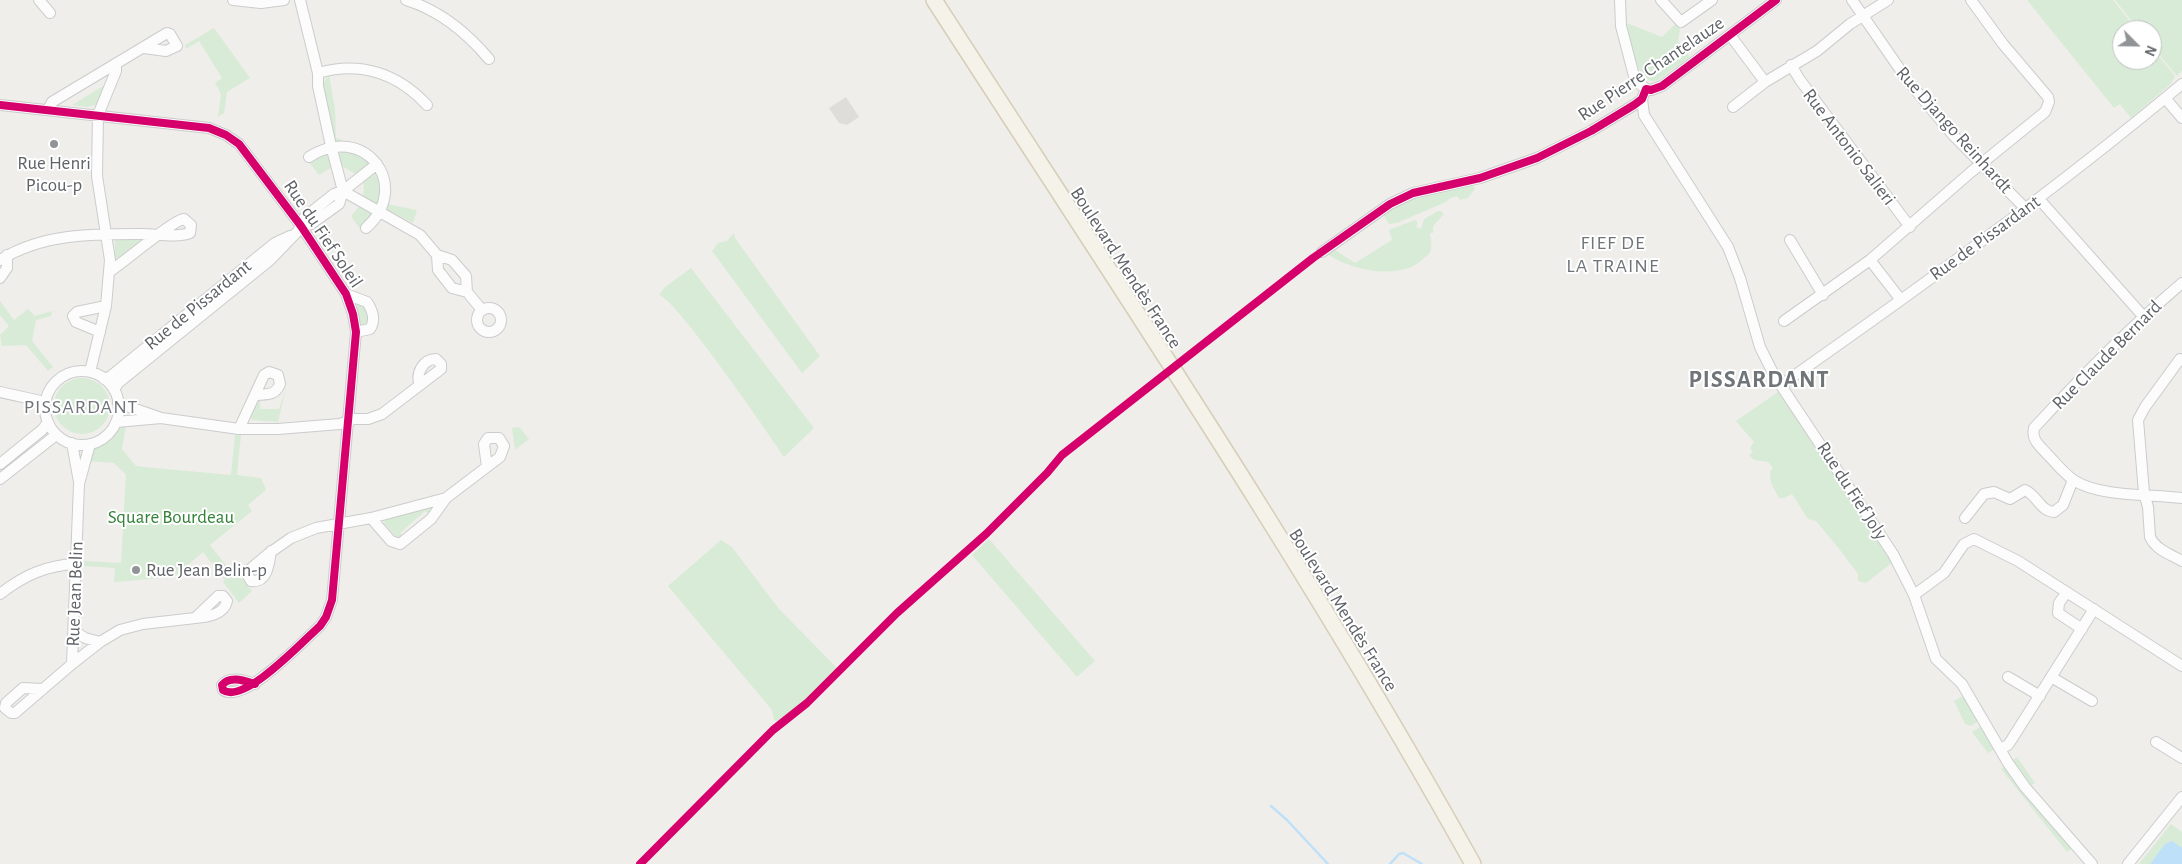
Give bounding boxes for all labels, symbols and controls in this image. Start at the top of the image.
street label: Rue Pierre Chantelauze [1574,12,1728,126]
north arrow [2112,20,2162,70]
text: N [2142,43,2158,58]
street label: Rue Django Reinhardt [1891,62,2017,198]
street label: Rue Antonio Salieri [1798,84,1900,210]
marker: Rue Henri Picou-p [48,138,60,150]
place label: Rue Henri Picou-p [17,152,91,196]
street label: Rue du Fief Soleil [278,176,368,292]
street label: Boulevard Mendès France [1065,183,1187,353]
street label: Rue de Pissardant [1925,190,2045,286]
district label: FIEF DE LA TRAINE [1565,231,1661,278]
street label: Rue de Pissardant [140,255,256,355]
street label: Rue Claude Bernard [2047,295,2167,415]
district label: PISSARDANT [1687,366,1831,394]
district label: PISSARDANT [22,395,140,419]
street label: Rue du Fief Joly [1812,438,1892,544]
park label: Square Bourdeau [108,506,234,528]
street label: Boulevard Mendès France [1284,524,1402,696]
street label: Rue Jean Belin [62,541,88,647]
place label: Rue Jean Belin-p [146,559,267,581]
marker: Rue Jean Belin-p [130,564,142,576]

